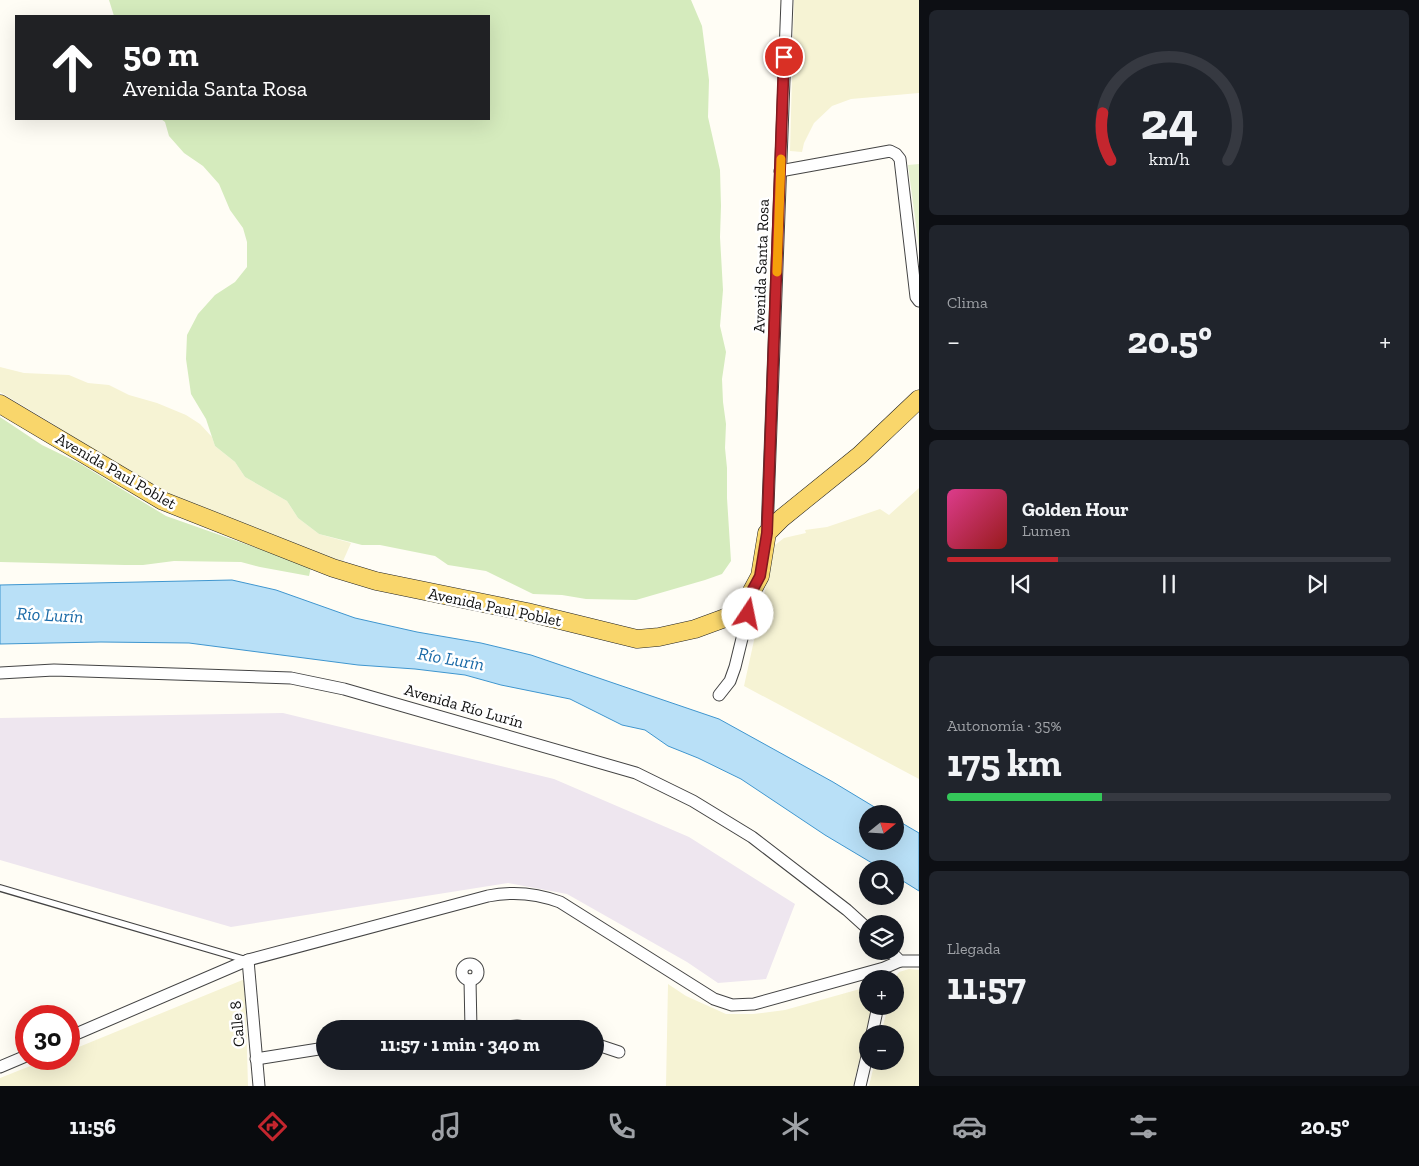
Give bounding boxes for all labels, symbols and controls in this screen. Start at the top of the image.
text: 50 m [123,33,199,75]
icon: ahead [40,35,105,100]
pin [763,36,805,78]
icon: arrive [770,43,798,71]
text: Avenida Santa Rosa [123,75,307,102]
text: 24 [1140,90,1198,152]
text: km/h [1149,148,1189,170]
street label: Avenida Santa Rosa [749,198,773,333]
text: Clima [947,293,988,312]
text: 20.5° [1127,317,1212,363]
text: − [947,325,960,358]
text: + [1379,325,1391,358]
street label: Avenida Paul Poblet [52,429,180,513]
text: Golden Hour [1022,498,1129,521]
text: Lumen [1022,521,1070,540]
icon: previous [1007,570,1035,598]
icon: pause [1155,570,1183,598]
icon: next [1303,570,1331,598]
street label: Avenida Paul Poblet [427,584,563,630]
position arrow [721,587,773,639]
water label: Río Lurín [16,602,84,628]
water label: Río Lurín [416,642,486,676]
street label: Avenida Río Lurín [402,680,527,732]
text: Autonomía · 35% [947,716,1061,735]
text: 175 km [947,740,1062,786]
north arrow [859,805,904,850]
map controls [859,805,904,1070]
button: search [859,860,904,905]
button: layers [859,915,904,960]
text: Llegada [947,939,1001,958]
text: 11:57 [947,963,1026,1009]
button: + [859,970,904,1015]
street label: Calle 8 [226,1000,248,1048]
speed limit sign: 30 [15,1005,80,1070]
button: − [859,1025,904,1070]
text: 11:57 · 1 min · 340 m [380,1033,540,1056]
icon: directions [255,1109,290,1144]
icon: music [429,1109,464,1144]
icon: phone [604,1109,639,1144]
icon: climate [778,1109,813,1144]
icon: car [952,1109,987,1144]
icon: filters [1126,1109,1161,1144]
text: 11:56 [70,1113,116,1140]
text: 20.5° [1300,1113,1349,1140]

